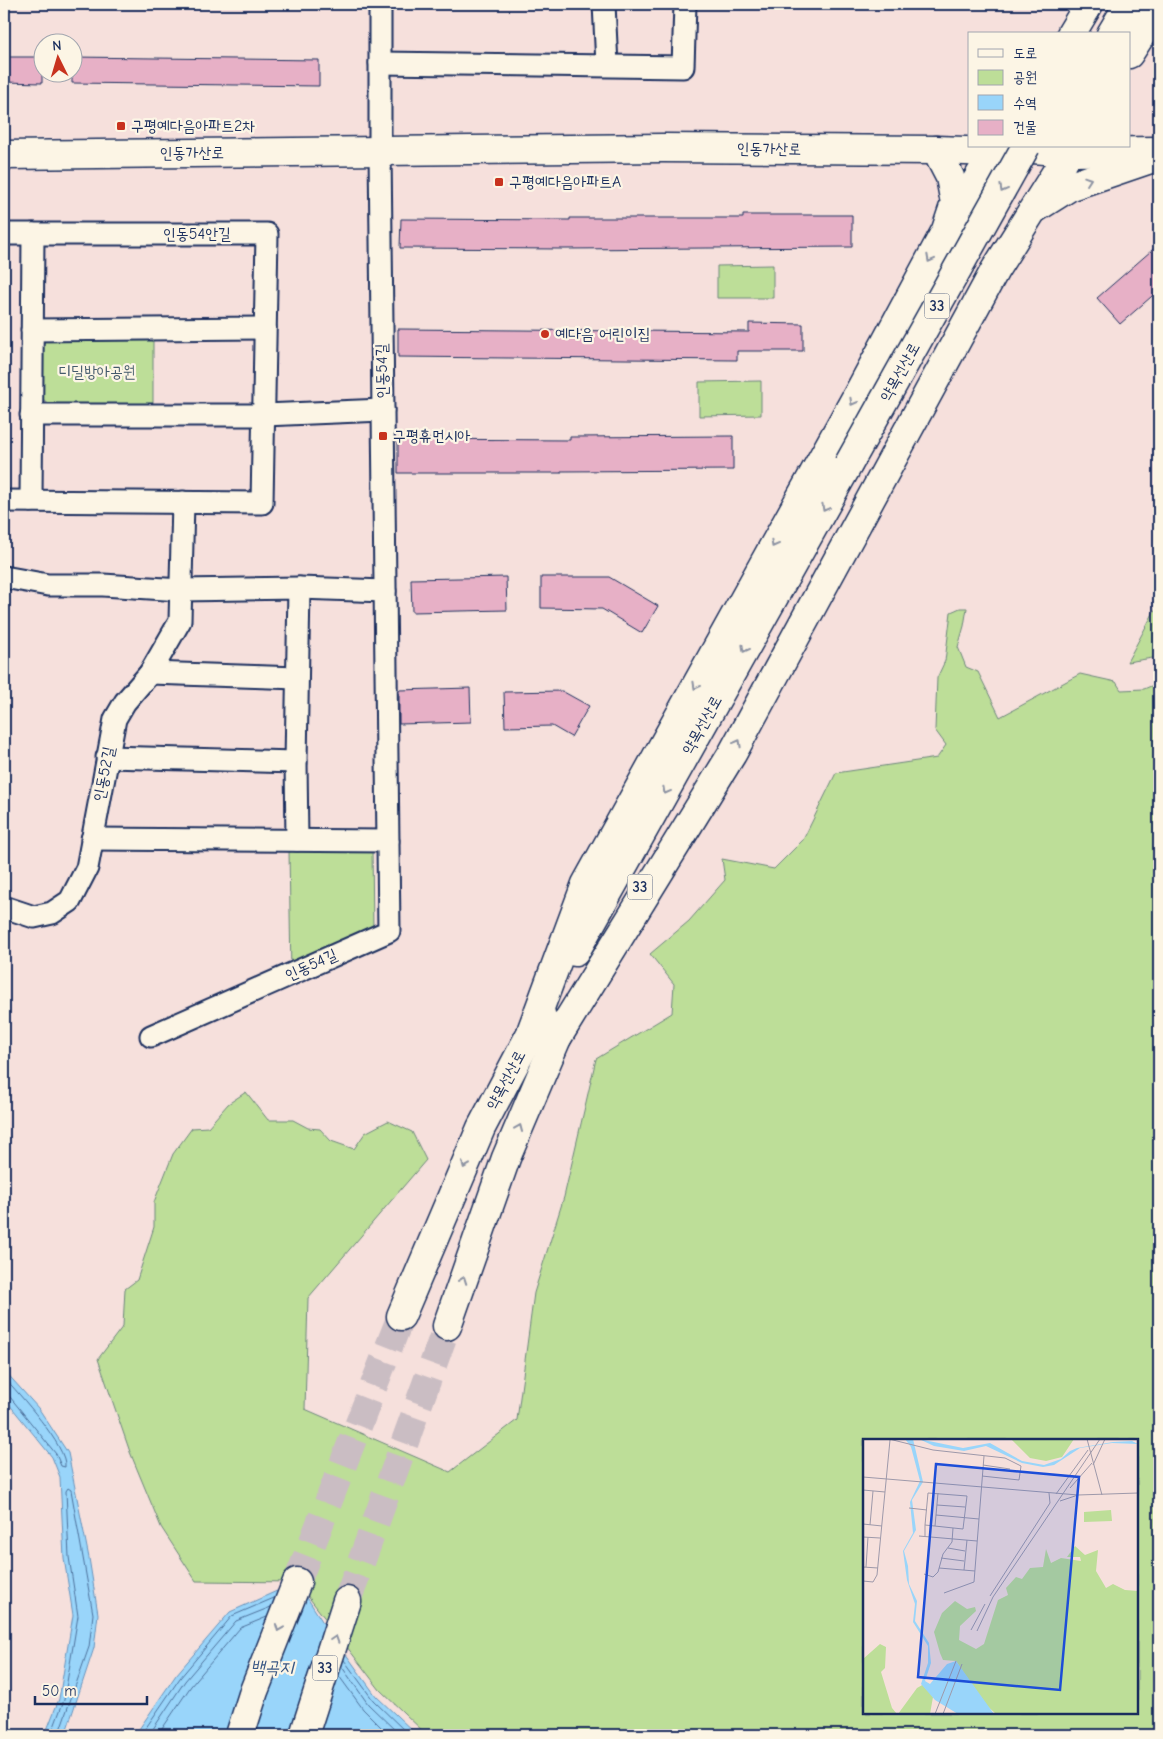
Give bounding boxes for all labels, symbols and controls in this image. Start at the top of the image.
north arrow [32,32,82,82]
legend [968,32,1130,148]
text: N [52,37,62,54]
text: 도로 [1013,44,1037,62]
text: 공원 [1013,68,1037,86]
text: 수역 [1013,94,1037,112]
place label: 구평예다음아파트2차 [131,117,255,135]
text: 건물 [1013,118,1037,136]
marker: 구평예다음아파트2차 [115,120,127,132]
street label: 인동가산로 [737,139,801,159]
street label: 인동가산로 [160,144,224,162]
place label: 구평예다음아파트A [509,173,621,191]
marker: 구평예다음아파트A [493,176,505,188]
one-way arrow [1084,176,1092,186]
one-way arrow [999,183,1009,192]
street label: 인동54안길 [163,225,231,243]
one-way arrow [926,254,936,263]
road number: 33 [924,294,950,318]
place label: 예다음 어린이집 [555,325,650,343]
marker: 예다음 어린이집 [539,328,551,340]
street label: 약목선산로 [877,339,923,405]
street label: 인동54길 [373,343,391,399]
park label: 디딜방아공원 [58,363,136,381]
one-way arrow [849,397,859,406]
place label: 구평휴먼시아 [393,427,470,445]
marker: 구평휴먼시아 [377,430,389,442]
one-way arrow [821,502,831,511]
one-way arrow [770,539,780,548]
one-way arrow [741,644,751,653]
one-way arrow [692,681,702,690]
street label: 약목선산로 [679,692,725,758]
one-way arrow [732,739,742,748]
street label: 인동52길 [90,745,118,803]
one-way arrow [662,786,672,795]
road number: 33 [628,874,652,900]
street label: 인동54길 [282,946,340,984]
street label: 약목선산로 [483,1047,529,1113]
one-way arrow [513,1124,523,1133]
one-way arrow [460,1160,471,1169]
one-way arrow [457,1276,467,1285]
inset map [863,1439,1138,1714]
one-way arrow [275,1623,285,1631]
one-way arrow [329,1635,339,1643]
road number: 33 [312,1656,338,1680]
water label: 백곡지 [250,1657,296,1678]
scale bar [35,1674,148,1706]
text: 50 m [42,1682,77,1700]

